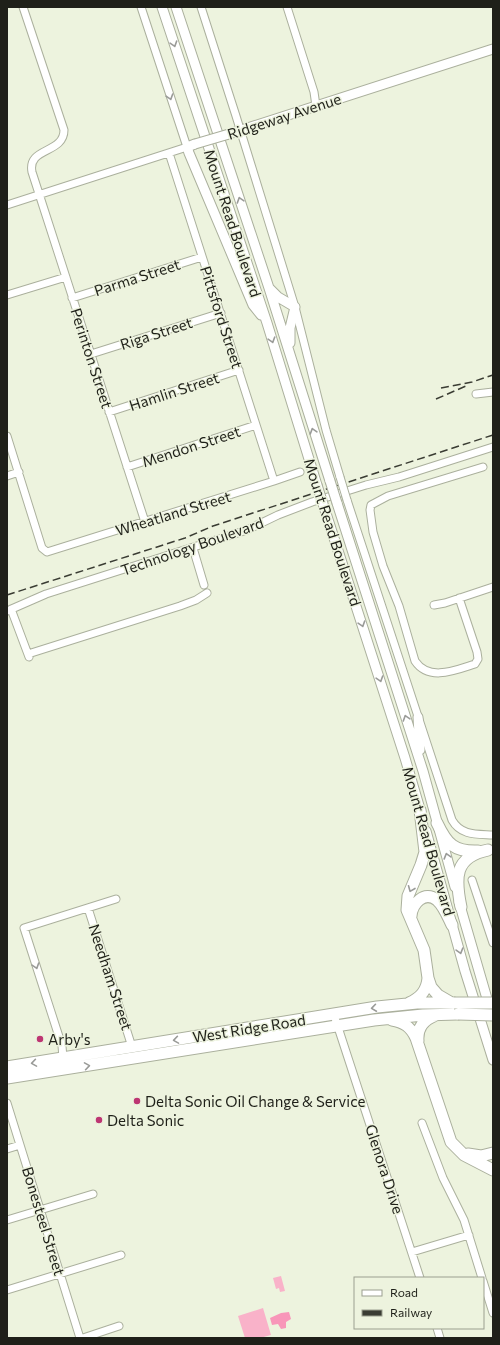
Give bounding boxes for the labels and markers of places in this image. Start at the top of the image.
place label: Arby's [48,1030,91,1048]
marker: Arby's [35,1034,45,1044]
place label: Delta Sonic Oil Change & Service [145,1092,366,1110]
marker: Delta Sonic Oil Change & Service [132,1096,142,1106]
place label: Delta Sonic [107,1111,184,1129]
marker: Delta Sonic [94,1115,104,1125]

